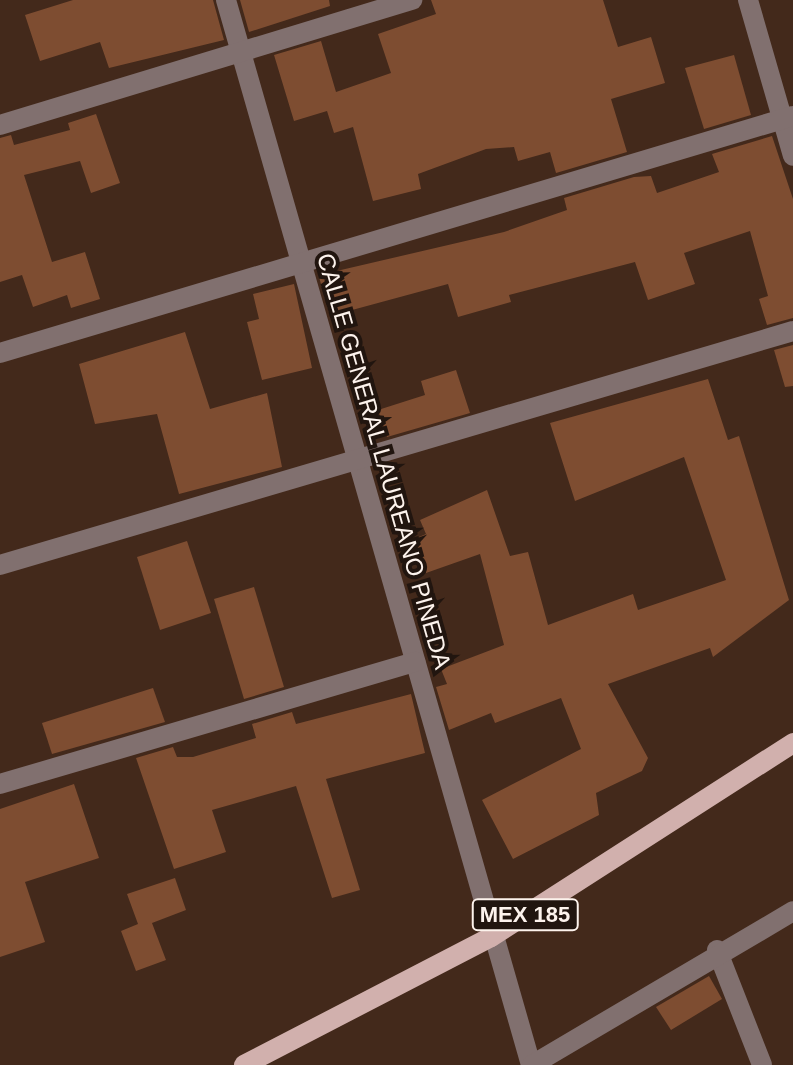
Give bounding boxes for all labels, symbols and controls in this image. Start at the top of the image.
street label: CALLE GENERAL LAUREANO PINEDA [311,249,457,673]
road number: MEX 185 [471,897,579,933]

